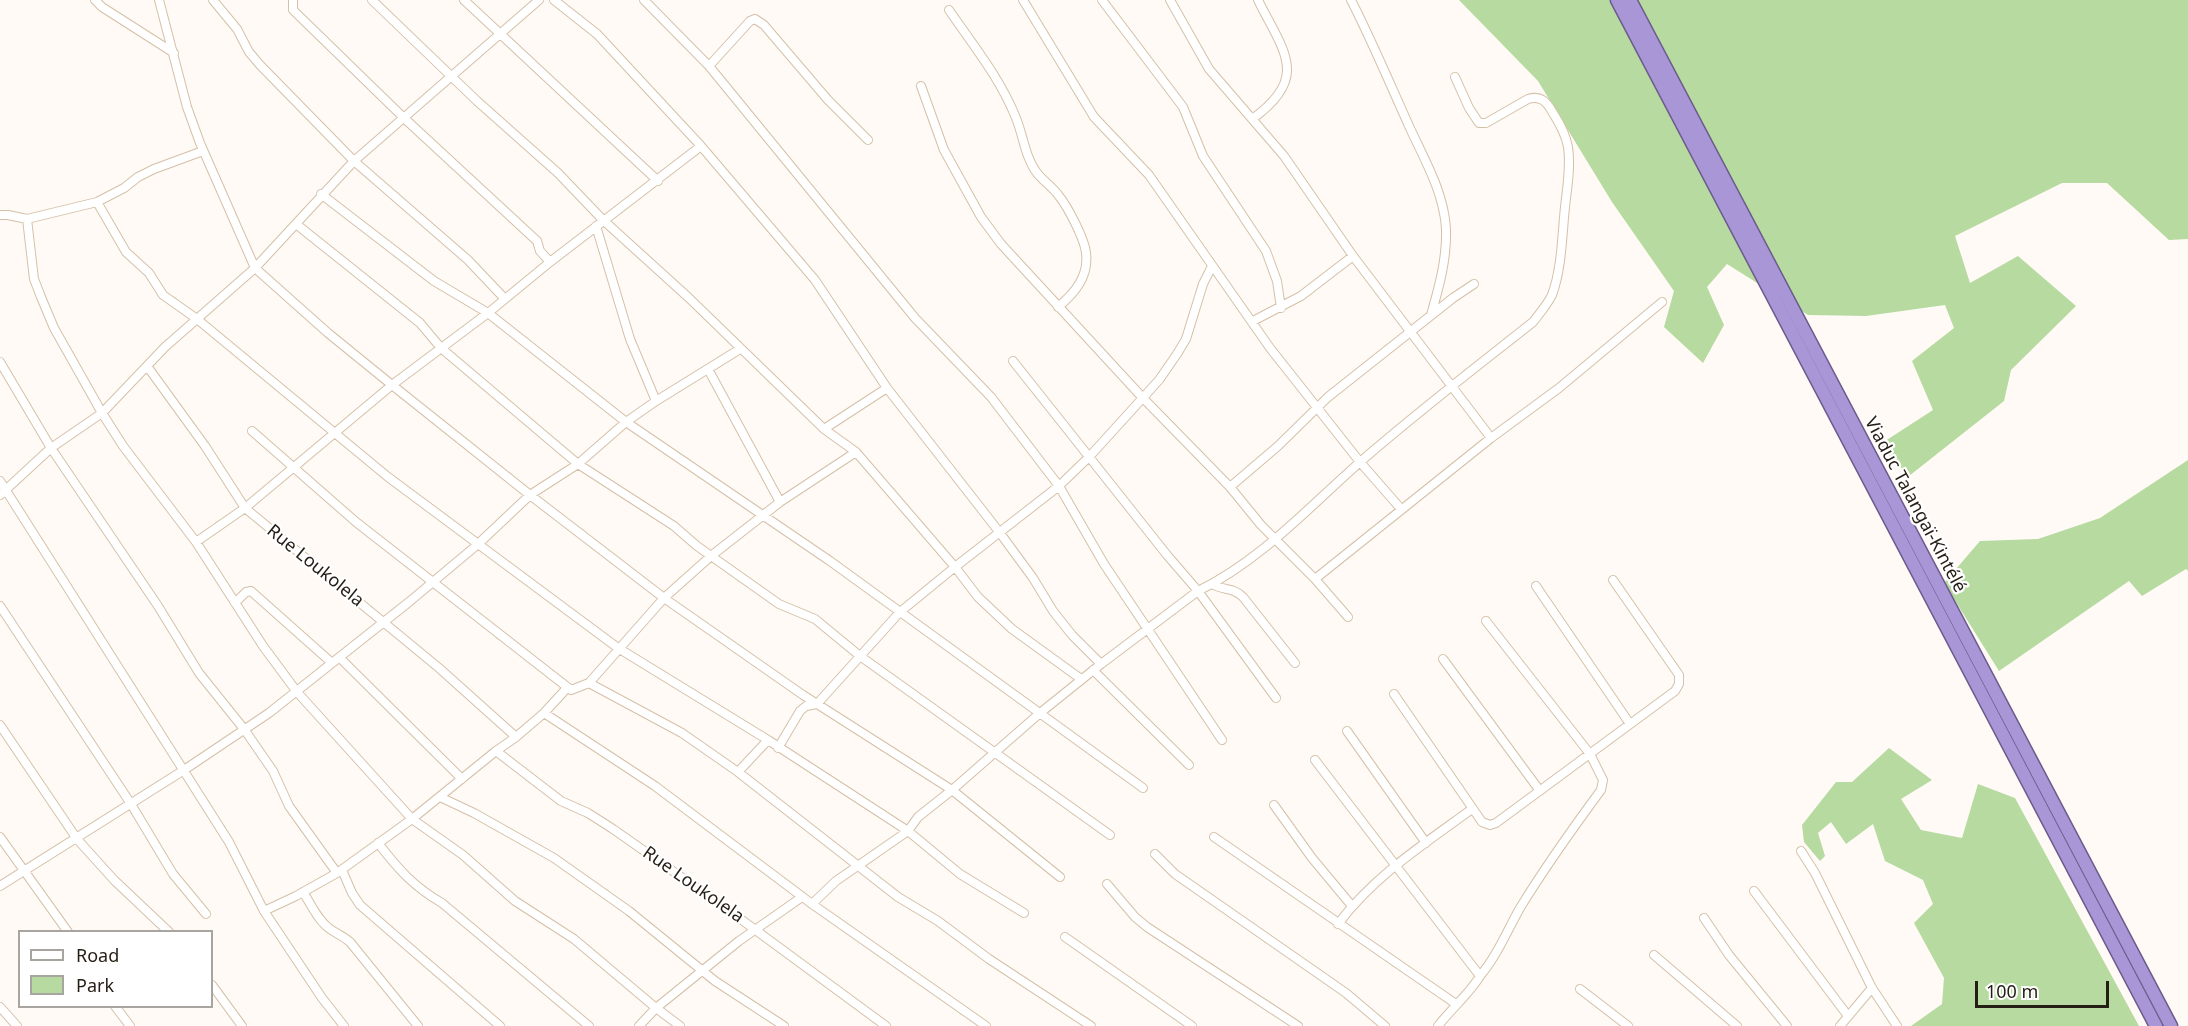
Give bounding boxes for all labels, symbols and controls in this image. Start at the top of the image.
street label: Viaduc Talangaï-Kintélé [1860,414,1970,596]
street label: Rue Loukolela [262,520,368,612]
street label: Rue Loukolela [638,842,748,928]
legend [18,930,213,1008]
text: Road [76,943,119,967]
scale bar [1978,969,2112,1007]
text: Park [76,973,114,997]
text: 100 m [1986,979,2038,1003]

